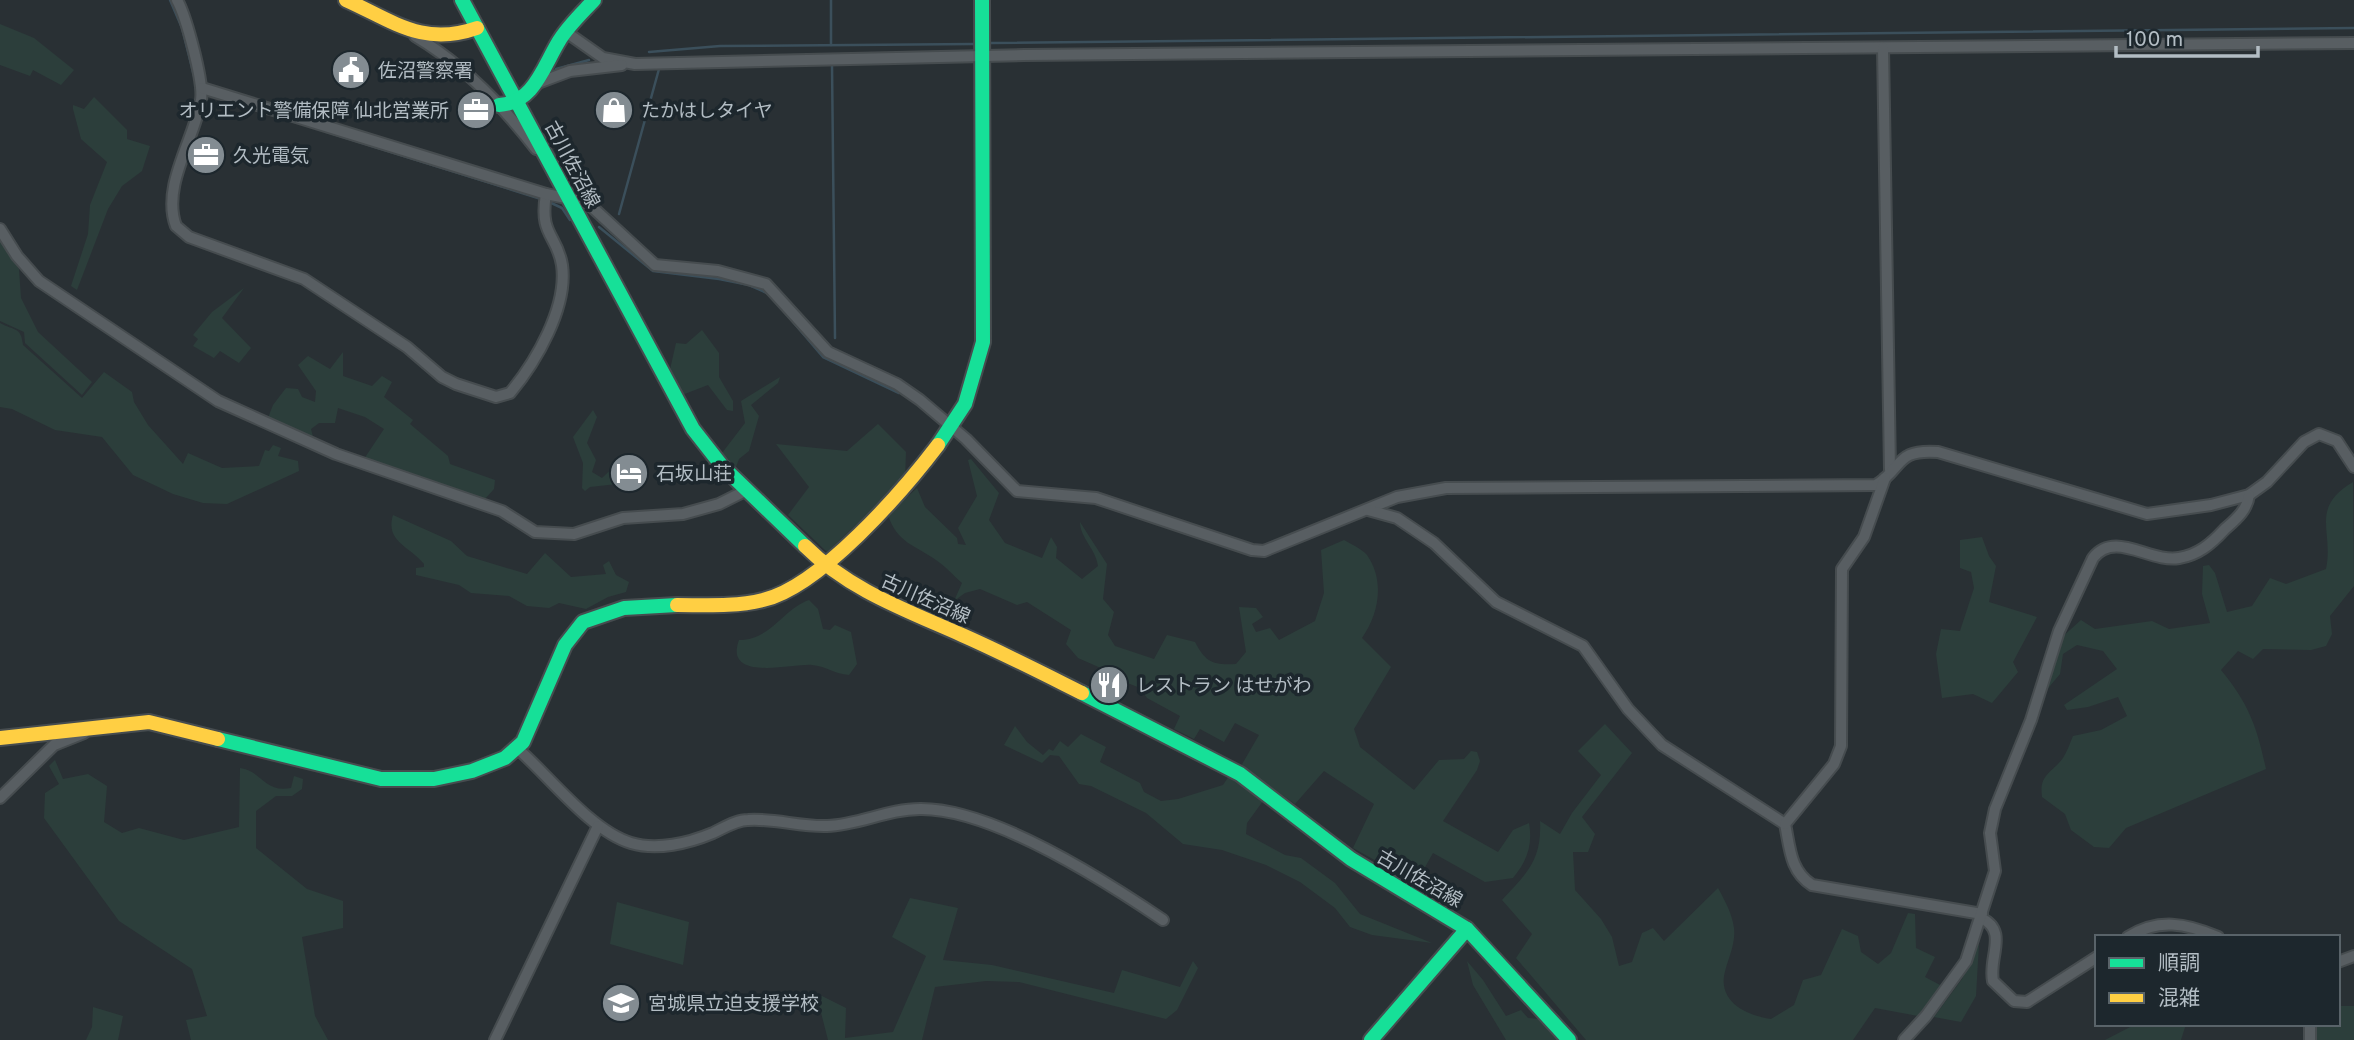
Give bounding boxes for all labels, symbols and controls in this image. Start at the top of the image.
scale bar [2116,14,2258,58]
text: 100 m [2126,27,2183,54]
public building icon: 佐沼警察署 [330,49,372,91]
place label: 佐沼警察署 [378,60,473,84]
office icon: オリエント警備保障 仙北営業所 [455,89,497,131]
shop icon: たかはしタイヤ [593,89,635,131]
place label: オリエント警備保障 仙北営業所 [179,100,449,124]
place label: たかはしタイヤ [641,100,773,124]
street label: 古川佐沼線 [538,117,604,213]
office icon: 久光電気 [185,134,227,176]
place label: 久光電気 [233,145,309,169]
hotel icon: 石坂山荘 [608,452,650,494]
place label: 石坂山荘 [656,463,732,487]
street label: 古川佐沼線 [877,570,973,630]
restaurant icon: レストラン はせがわ [1088,664,1130,706]
place label: レストラン はせがわ [1136,675,1311,699]
street label: 古川佐沼線 [1372,846,1466,914]
legend [2095,935,2340,1026]
text: 順調 [2158,951,2200,978]
school or university icon: 宮城県立迫支援学校 [600,982,642,1024]
text: 混雑 [2158,986,2200,1013]
place label: 宮城県立迫支援学校 [648,993,819,1017]

